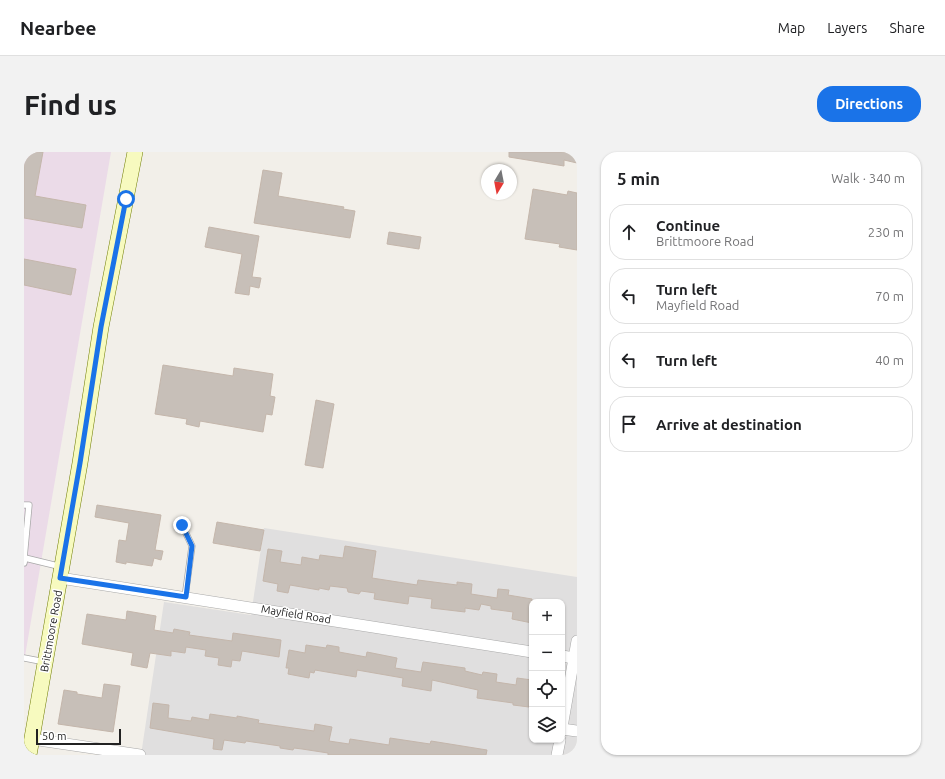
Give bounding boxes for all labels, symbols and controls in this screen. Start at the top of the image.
text: Nearbee [20,17,97,39]
text: Map [778,20,805,36]
text: Layers [827,20,867,36]
text: Share [889,20,925,36]
button: Directions [817,86,921,122]
text: Find us [24,89,117,120]
north arrow [481,164,517,200]
text: 5 min [617,169,660,188]
text: Walk · 340 m [831,171,905,185]
route start [117,190,135,208]
text: Continue [656,217,720,234]
icon: ahead [618,221,640,243]
text: 230 m [868,225,904,239]
text: Brittmoore Road [656,234,754,248]
text: Turn left [656,281,717,298]
icon: left [618,285,640,307]
text: 70 m [875,289,904,303]
text: Mayfield Road [656,298,739,312]
icon: left [618,349,640,371]
text: Turn left [656,352,717,369]
text: 40 m [875,353,904,367]
icon: arrive [618,413,640,435]
text: Arrive at destination [656,416,802,433]
route end [173,516,191,534]
street label: Brittmoore Road [38,589,64,673]
map controls [529,599,565,743]
button: + [529,599,565,635]
street label: Mayfield Road [260,603,332,625]
button: − [529,635,565,671]
button: locate [529,671,565,707]
button: layers [529,707,565,743]
scale bar [36,727,121,746]
text: 50 m [42,730,66,742]

